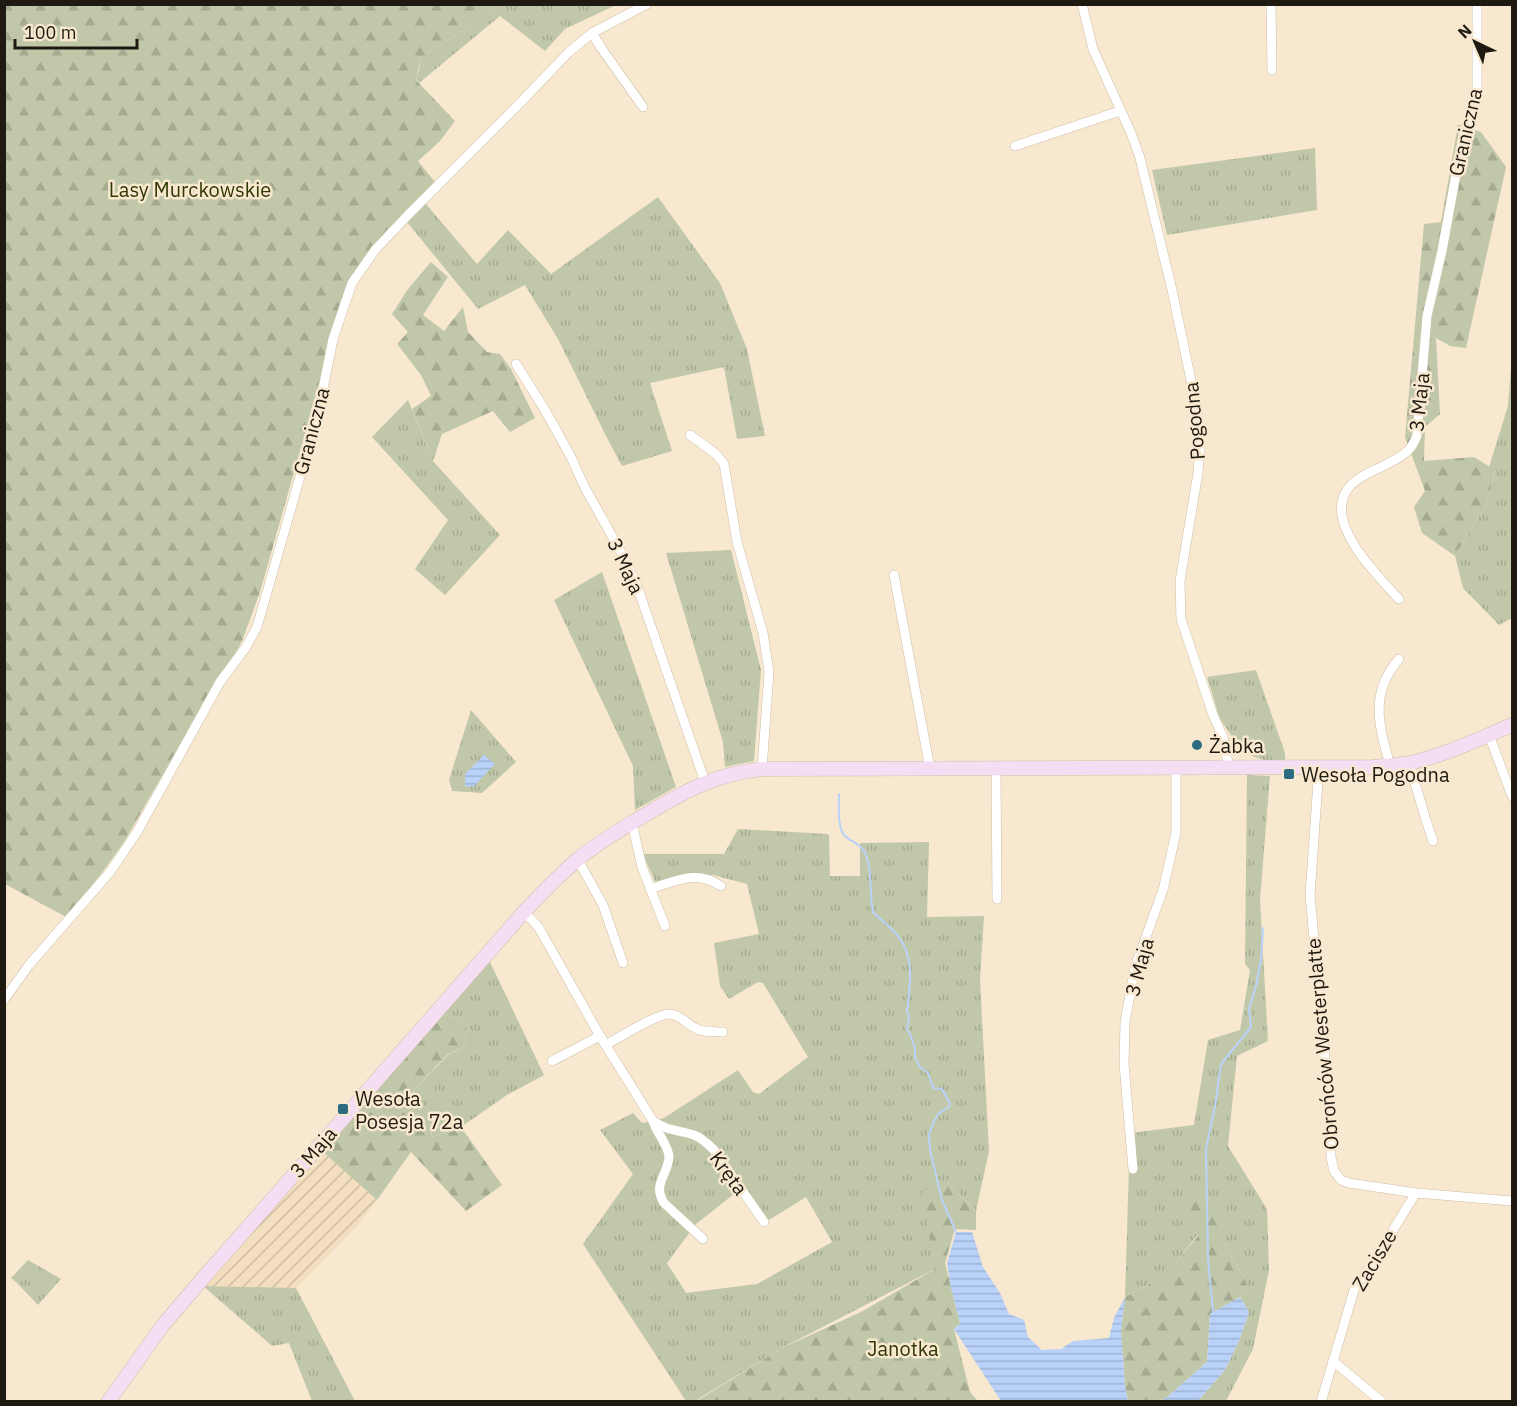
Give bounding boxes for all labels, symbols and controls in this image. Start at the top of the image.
scale bar [15,12,136,50]
north arrow [1445,12,1505,72]
text: N [1453,20,1476,42]
text: 100 m [24,21,76,44]
street label: Graniczna [1442,85,1488,179]
park label: Lasy Murckowskie [109,176,271,203]
street label: 3 Maja [1402,371,1436,433]
street label: Pogodna [1177,381,1211,461]
street label: Graniczna [286,384,336,478]
street label: 3 Maja [601,533,651,599]
place label: Żabka [1209,732,1264,759]
marker: Żabka [1190,738,1204,752]
place label: Wesoła Pogodna [1301,761,1450,788]
marker: Wesoła Pogodna [1282,767,1296,781]
street label: 3 Maja [1118,935,1160,999]
street label: Obrońców Westerplatte [1299,937,1345,1151]
place label: Wesoła Posesja 72a [355,1085,464,1135]
marker: Wesoła Posesja 72a [336,1102,350,1116]
street label: 3 Maja [283,1121,343,1183]
street label: Kręta [704,1145,754,1201]
street label: Zacisze [1345,1224,1403,1296]
park label: Janotka [867,1335,939,1362]

